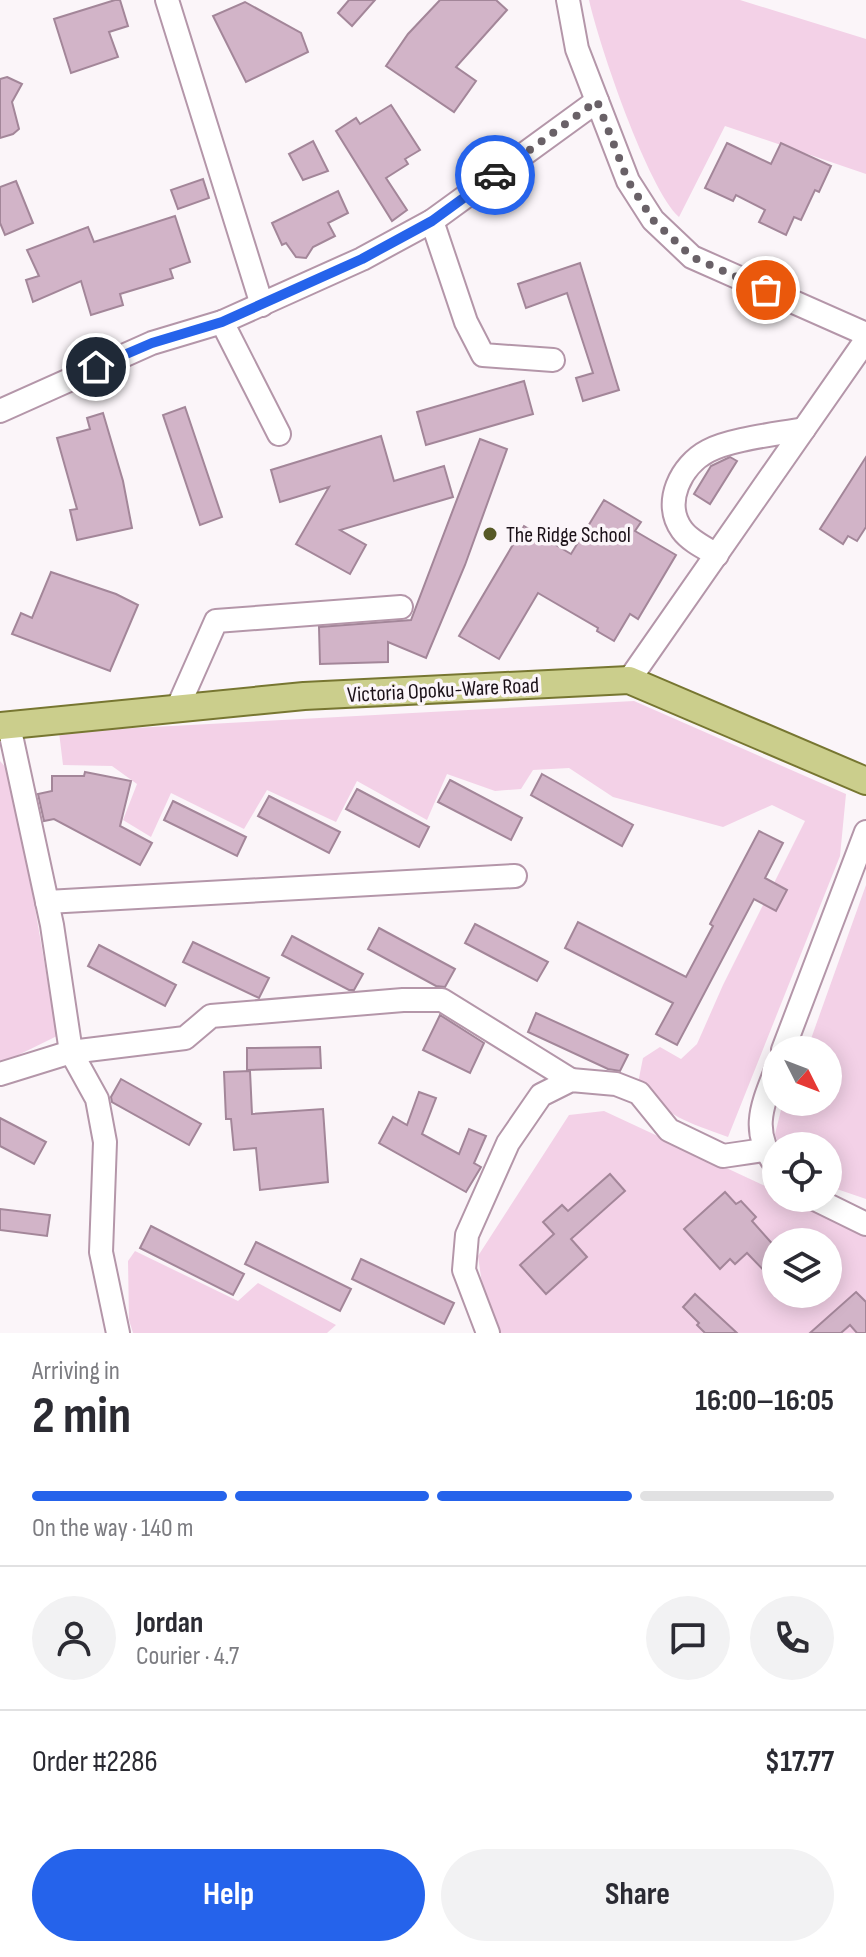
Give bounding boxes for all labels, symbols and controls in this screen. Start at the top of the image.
courier [455,135,535,215]
icon: car [473,153,517,197]
pin [732,256,800,324]
icon: bag [744,268,788,312]
pin [62,333,130,401]
icon: home [74,345,118,389]
place label: The Ridge School [506,522,631,549]
marker: The Ridge School [481,525,499,543]
street label: Victoria Opoku-Ware Road [346,672,540,709]
north arrow [762,1036,842,1116]
map controls [762,1036,842,1308]
button: locate [762,1132,842,1212]
button: layers [762,1228,842,1308]
text: Arriving in [32,1356,120,1387]
text: 16:00–16:05 [695,1383,834,1419]
text: 2 min [32,1385,131,1448]
text: On the way · 140 m [32,1513,194,1544]
button: person [32,1596,116,1680]
button: chat [646,1596,730,1680]
button: phone [750,1596,834,1680]
text: Jordan [136,1605,203,1641]
text: Courier · 4.7 [136,1641,239,1672]
text: Order #2286 [32,1744,158,1780]
text: $17.77 [765,1744,834,1780]
button: Help [32,1849,425,1941]
button: Share [441,1849,834,1941]

